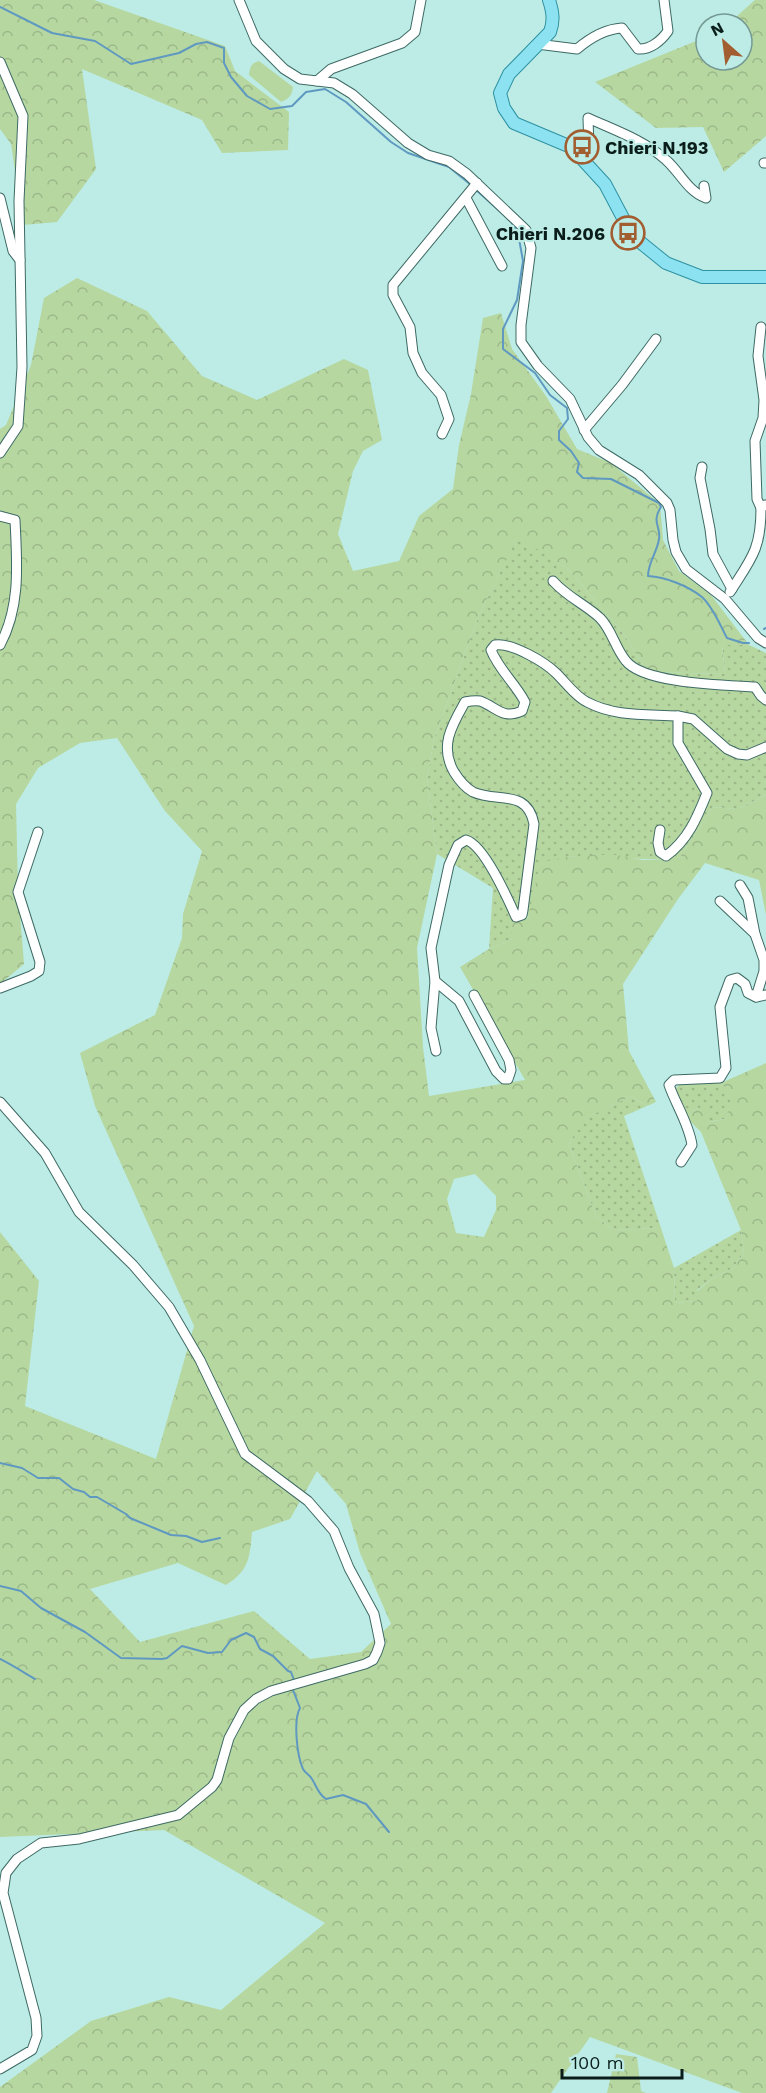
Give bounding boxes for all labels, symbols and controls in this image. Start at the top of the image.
north arrow [694,12,754,72]
text: N [707,18,727,40]
bus stop icon: Chieri N.193 [564,129,600,165]
place label: Chieri N.193 [605,137,708,158]
bus stop icon: Chieri N.206 [610,215,646,251]
place label: Chieri N.206 [496,223,605,244]
scale bar [562,2042,682,2080]
text: 100 m [571,2052,624,2073]

